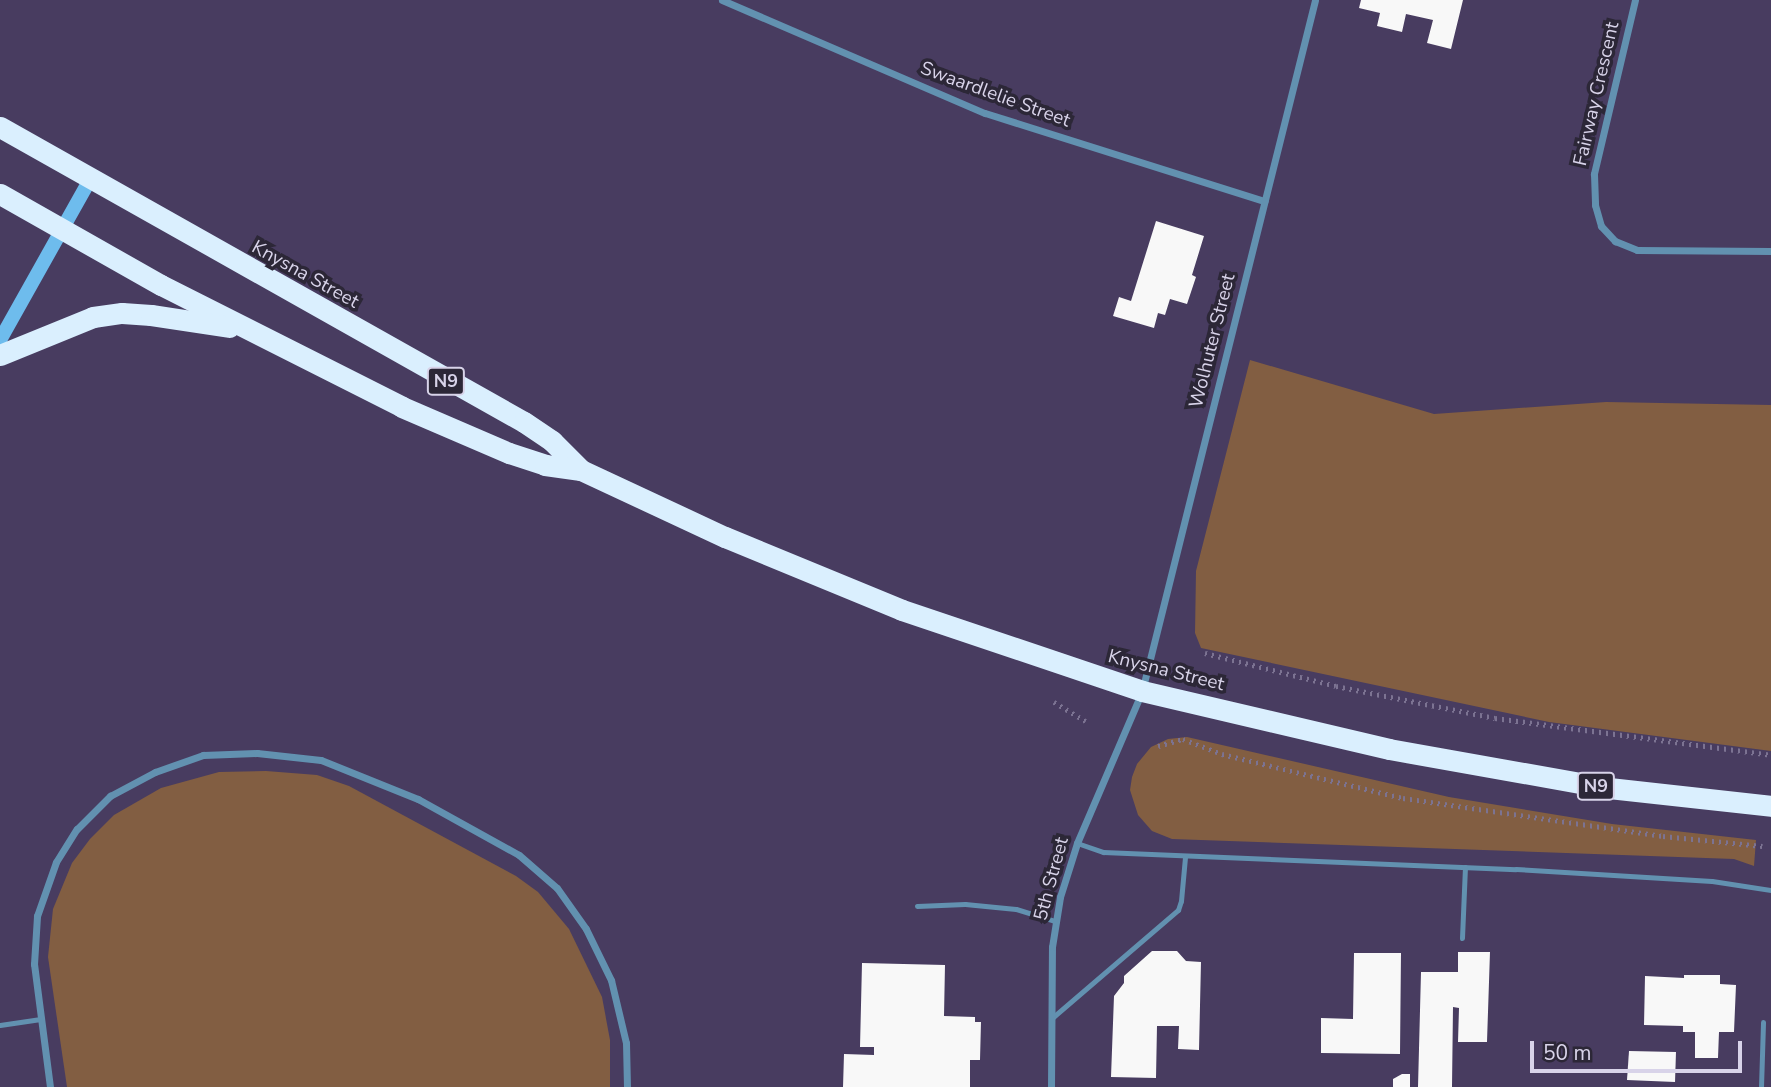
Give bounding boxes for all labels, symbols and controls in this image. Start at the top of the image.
street label: Fairway Crescent [1569,20,1625,168]
street label: Swaardlelie Street [917,57,1073,133]
street label: Knysna Street [247,236,363,314]
street label: Wolhuter Street [1185,271,1241,411]
road number: N9 [427,366,465,396]
street label: Knysna Street [1106,646,1226,696]
road number: N9 [1577,772,1615,800]
street label: 5th Street [1030,835,1074,923]
scale bar [1533,1028,1745,1072]
text: 50 m [1543,1039,1592,1067]

